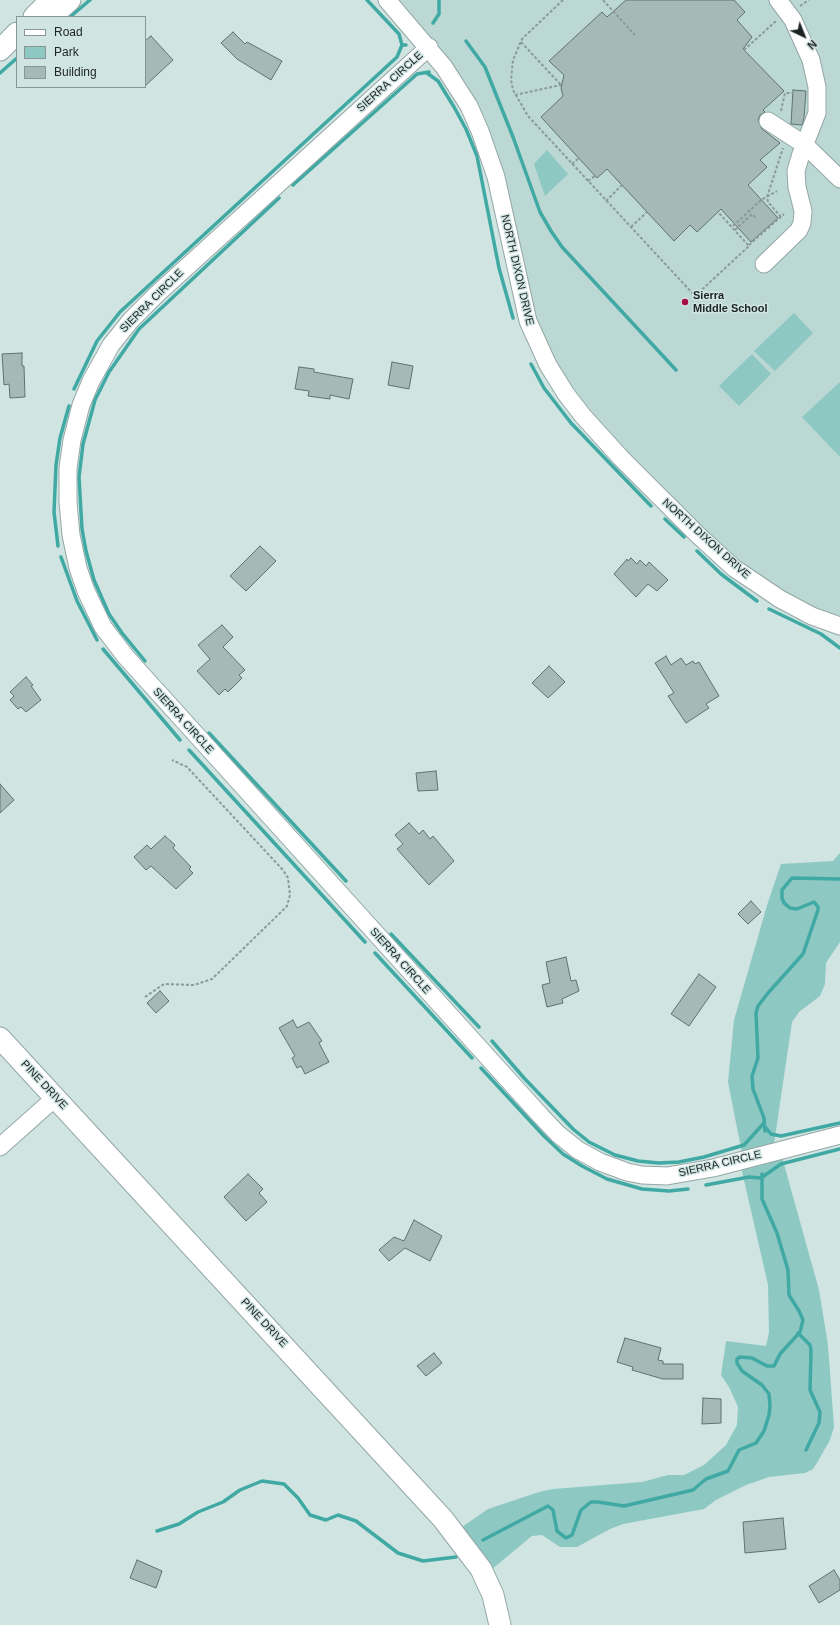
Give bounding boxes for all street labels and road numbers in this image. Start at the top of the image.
street label: SIERRA CIRCLE [354,49,426,115]
street label: NORTH DIXON DRIVE [498,213,536,327]
street label: SIERRA CIRCLE [118,267,186,335]
street label: NORTH DIXON DRIVE [659,496,753,582]
street label: SIERRA CIRCLE [150,685,216,757]
street label: SIERRA CIRCLE [367,925,433,997]
street label: PINE DRIVE [18,1058,70,1112]
street label: SIERRA CIRCLE [677,1148,763,1180]
street label: PINE DRIVE [238,1296,290,1350]

